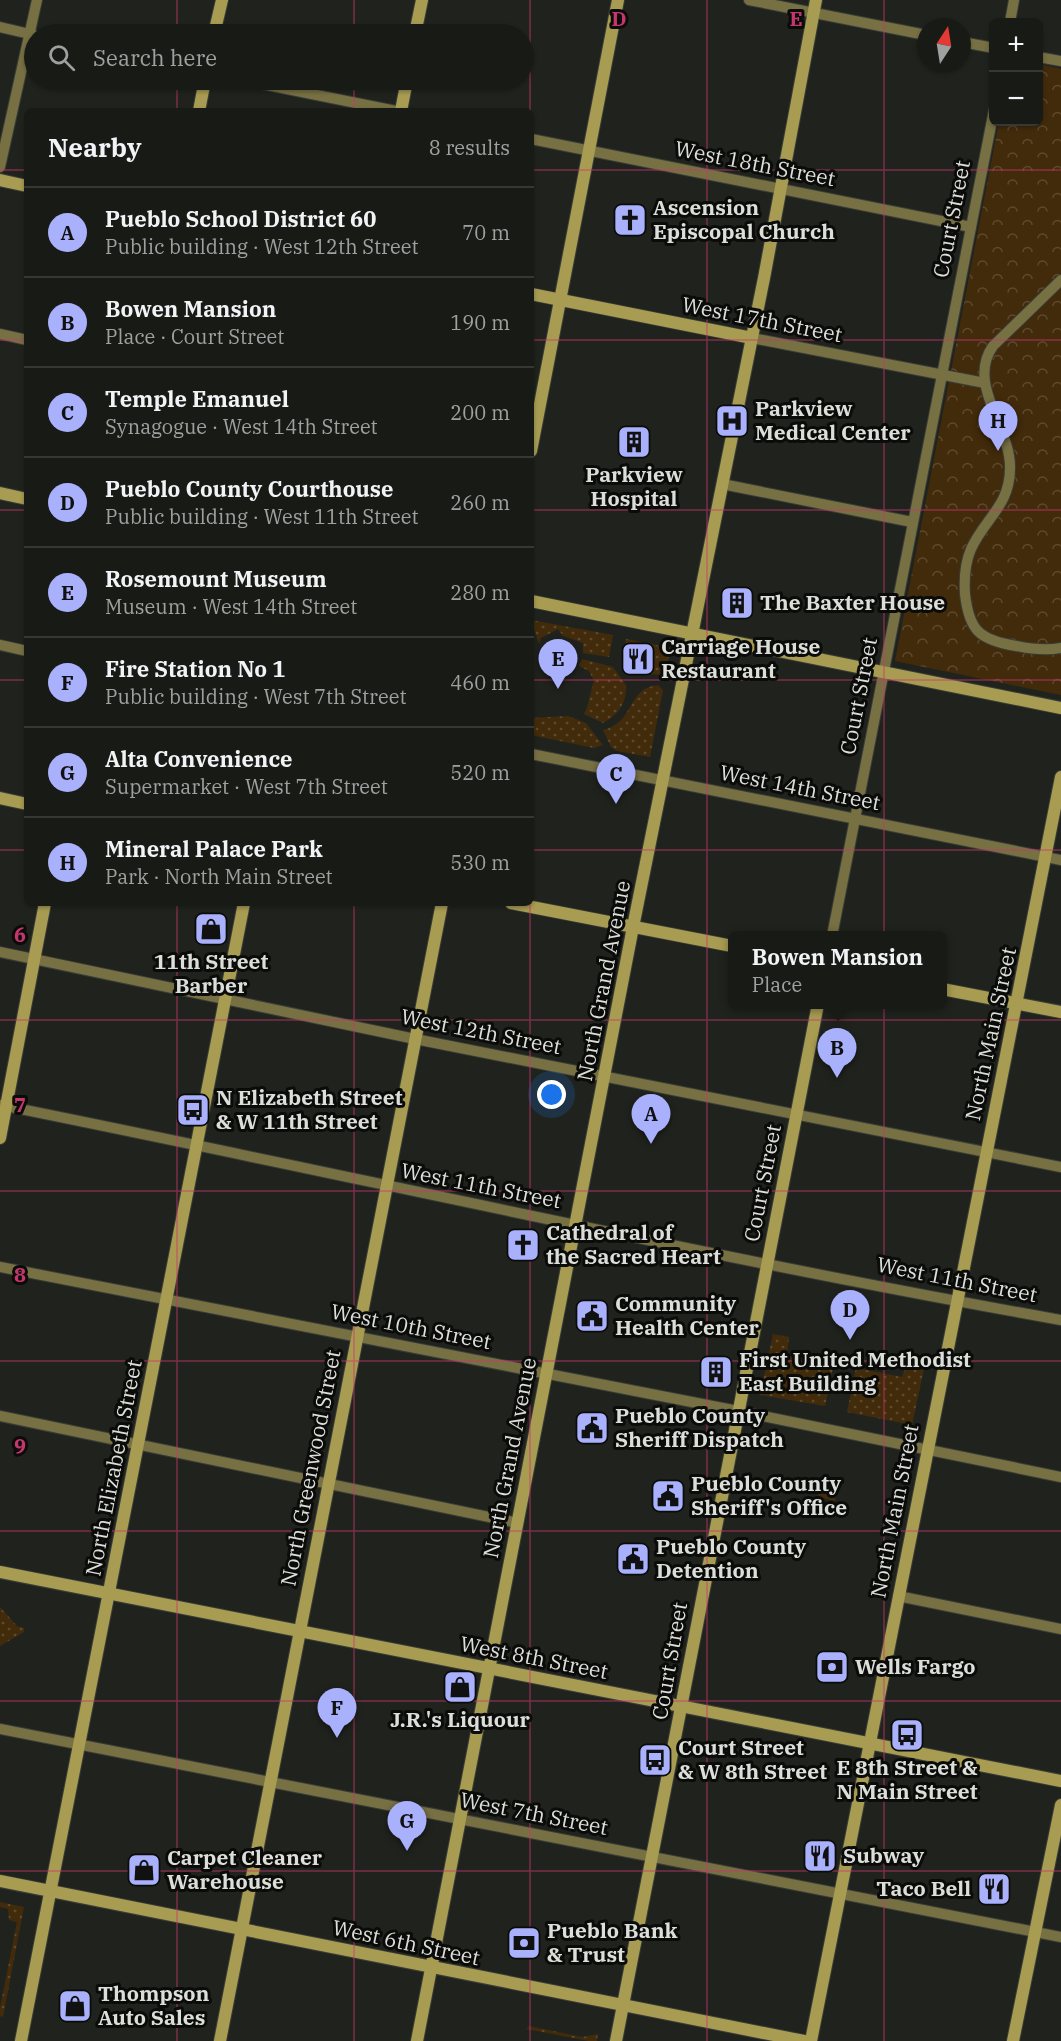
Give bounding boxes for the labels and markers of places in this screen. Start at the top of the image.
place label: Ascension Episcopal Church [653,193,835,245]
church icon: Ascension Episcopal Church [612,202,648,238]
place label: Parkview Medical Center [755,394,911,446]
pin: H [978,402,1018,451]
hospital icon: Parkview Medical Center [714,403,750,439]
building icon: Parkview Hospital [616,424,652,460]
place label: Parkview Hospital [585,460,683,512]
building icon: The Baxter House [719,585,755,621]
place label: The Baxter House [760,588,945,616]
place label: Carriage House Restaurant [661,632,820,684]
pin: E [538,640,578,689]
restaurant icon: Carriage House Restaurant [620,641,656,677]
pin: C [596,754,636,804]
shop icon: 11th Street Barber [193,911,229,947]
place label: 11th Street Barber [154,947,268,999]
pin: B [818,1028,856,1078]
place label: N Elizabeth Street & W 11th Street [216,1083,403,1135]
bus stop icon: N Elizabeth Street & W 11th Street [175,1092,211,1128]
pin: A [632,1094,670,1144]
place label: Cathedral of the Sacred Heart [546,1218,721,1270]
church icon: Cathedral of the Sacred Heart [505,1227,541,1263]
place label: Community Health Center [615,1289,760,1341]
pin: D [830,1290,870,1340]
public building icon: Community Health Center [574,1298,610,1334]
place label: First United Methodist East Building [739,1345,971,1397]
building icon: First United Methodist East Building [698,1354,734,1390]
place label: Pueblo County Sheriff Dispatch [615,1401,784,1453]
public building icon: Pueblo County Sheriff Dispatch [574,1410,610,1446]
place label: Pueblo County Sheriff's Office [691,1469,847,1521]
public building icon: Pueblo County Sheriff's Office [650,1478,686,1514]
place label: Pueblo County Detention [656,1532,806,1584]
public building icon: Pueblo County Detention [615,1541,651,1577]
bank icon: Wells Fargo [814,1649,850,1685]
place label: Wells Fargo [855,1652,976,1680]
shop icon: J.R.'s Liquour [442,1669,478,1705]
pin: F [318,1688,356,1738]
place label: J.R.'s Liquour [390,1705,531,1733]
bus stop icon: E 8th Street & N Main Street [889,1717,925,1753]
place label: Court Street & W 8th Street [678,1733,827,1785]
bus stop icon: Court Street & W 8th Street [637,1742,673,1778]
place label: E 8th Street & N Main Street [836,1753,978,1805]
pin: G [388,1802,426,1851]
restaurant icon: Subway [802,1838,838,1874]
place label: Subway [843,1841,924,1869]
place label: Carpet Cleaner Warehouse [167,1843,323,1895]
shop icon: Carpet Cleaner Warehouse [126,1852,162,1888]
restaurant icon: Taco Bell [976,1871,1012,1907]
place label: Taco Bell [876,1874,971,1902]
place label: Pueblo Bank & Trust [547,1916,678,1968]
bank icon: Pueblo Bank & Trust [506,1925,542,1961]
place label: Thompson Auto Sales [98,1979,210,2031]
shop icon: Thompson Auto Sales [57,1988,93,2024]

